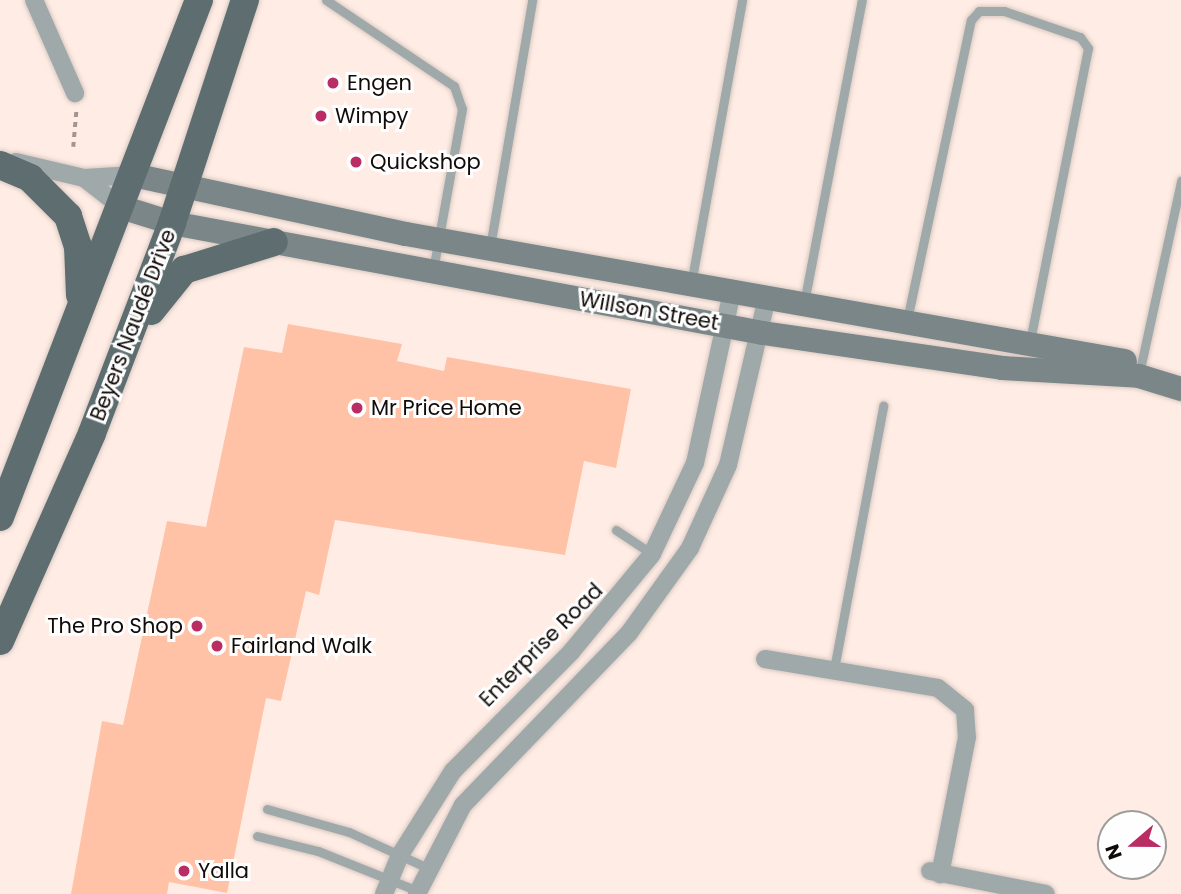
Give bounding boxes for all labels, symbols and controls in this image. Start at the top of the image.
place label: Engen [347,70,412,96]
marker: Engen [325,75,341,91]
place label: Wimpy [335,103,408,129]
marker: Wimpy [313,108,329,124]
place label: Quickshop [370,149,481,175]
marker: Quickshop [348,154,364,170]
street label: Beyers Naudé Drive [85,226,181,424]
street label: Willson Street [577,286,721,336]
place label: Mr Price Home [371,395,522,421]
marker: Mr Price Home [349,400,365,416]
street label: Enterprise Road [474,578,608,712]
place label: The Pro Shop [47,613,183,639]
marker: The Pro Shop [189,618,205,634]
place label: Fairland Walk [231,633,372,659]
marker: Fairland Walk [209,638,225,654]
north arrow [1097,810,1167,880]
text: N [1099,840,1129,863]
place label: Yalla [198,858,249,884]
marker: Yalla [176,863,192,879]

